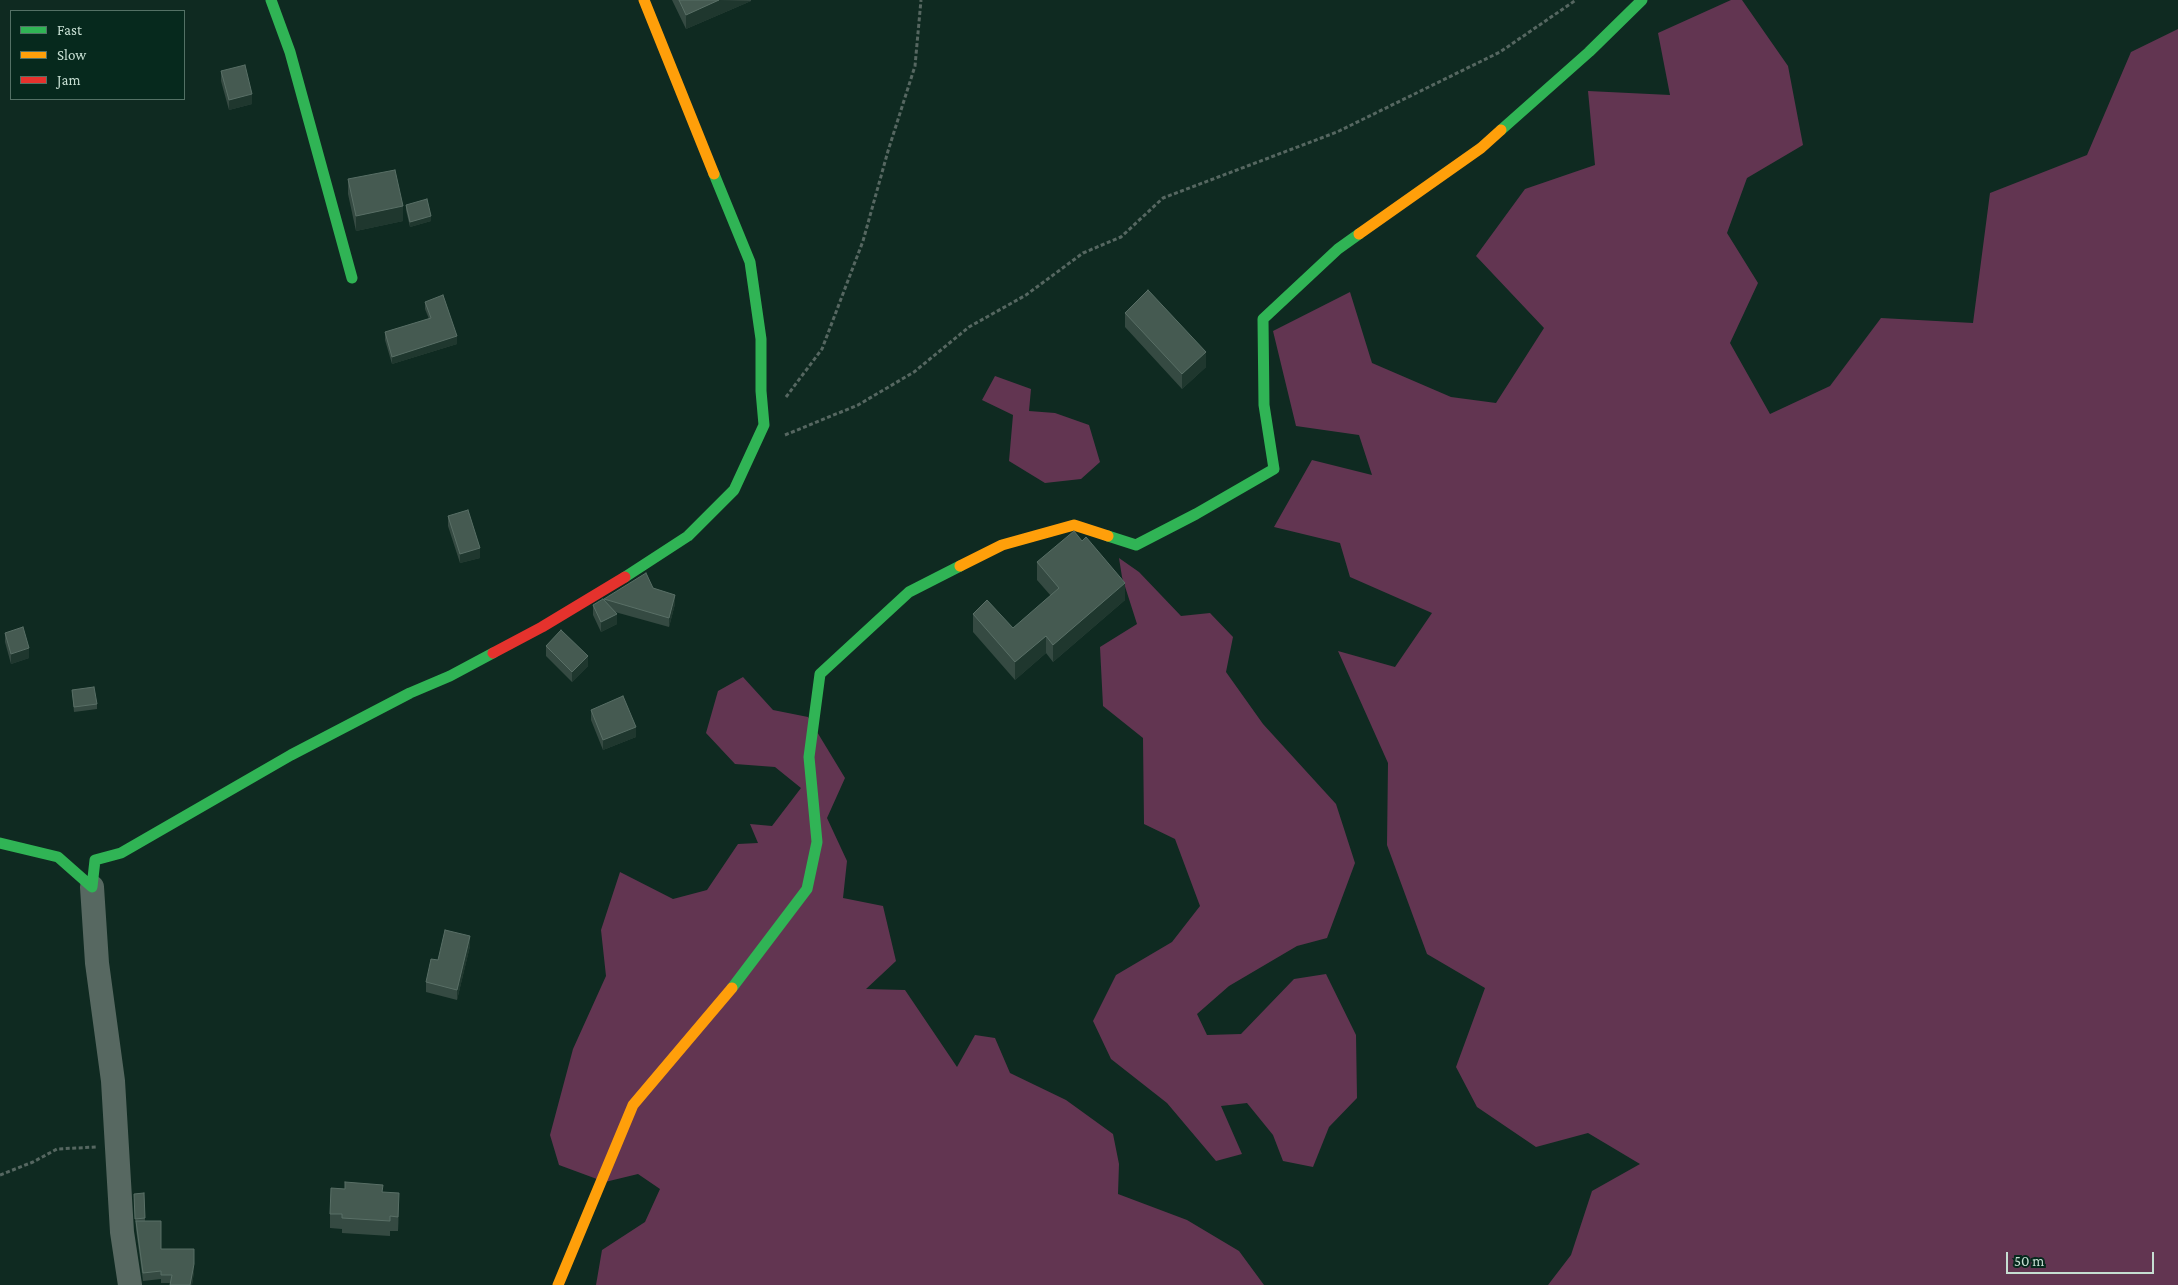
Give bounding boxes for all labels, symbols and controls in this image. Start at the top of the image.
legend [10,10,185,100]
text: Fast [57,22,82,38]
text: Slow [57,47,86,63]
text: Jam [57,72,80,88]
scale bar [2008,1242,2156,1274]
text: 50 m [2014,1253,2044,1269]

